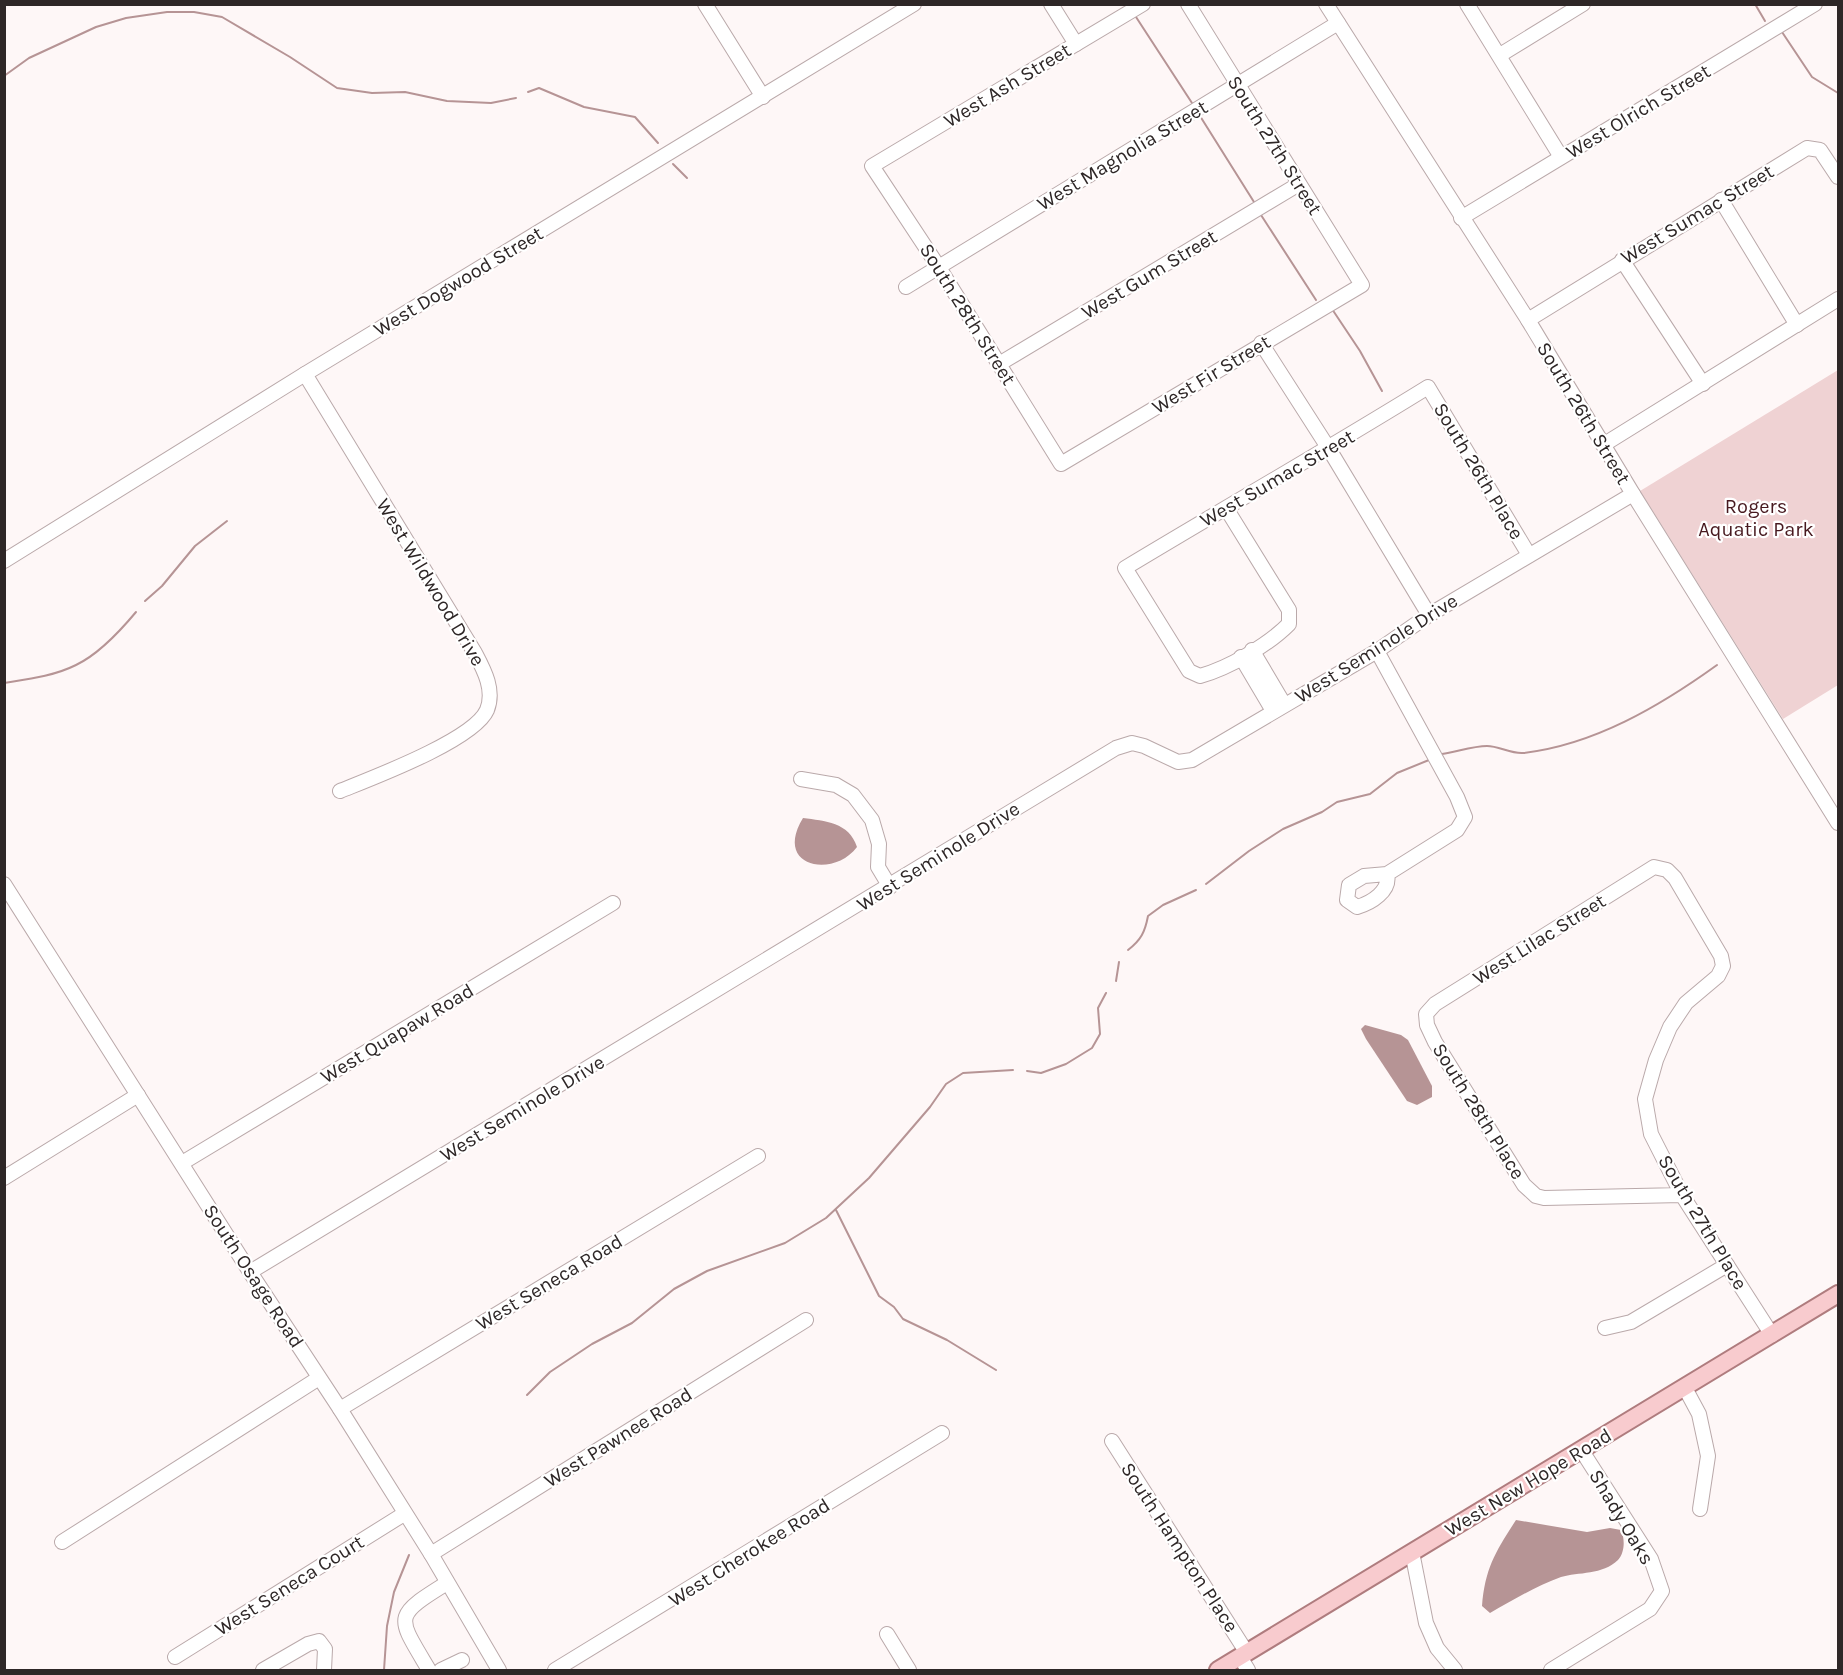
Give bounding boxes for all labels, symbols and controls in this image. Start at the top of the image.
street label: West Ash Street [940,38,1075,132]
street label: West Olrich Street [1562,59,1715,164]
street label: South 27th Street [1223,71,1327,219]
street label: West Magnolia Street [1033,95,1212,215]
street label: West Sumac Street [1617,159,1778,269]
street label: West Dogwood Street [369,221,548,341]
street label: West Gum Street [1077,225,1221,324]
street label: South 28th Street [915,239,1021,390]
street label: West Fir Street [1148,330,1275,419]
street label: South 26th Street [1532,338,1635,489]
street label: South 26th Place [1429,399,1528,544]
street label: West Sumac Street [1196,425,1359,532]
street label: West Wildwood Drive [371,494,490,670]
park label: Rogers Aquatic Park [1698,495,1814,541]
street label: West Seminole Drive [1291,589,1462,708]
street label: West Seminole Drive [853,797,1024,916]
street label: West Lilac Street [1469,889,1610,990]
street label: West Quapaw Road [317,979,478,1088]
street label: South 28th Place [1427,1039,1530,1183]
street label: West Seminole Drive [436,1050,609,1167]
street label: South 27th Place [1653,1151,1752,1294]
street label: South Osage Road [199,1200,308,1352]
street label: West Seneca Road [472,1230,627,1335]
street label: West Pawnee Road [540,1383,697,1492]
street label: West New Hope Road [1441,1424,1616,1541]
street label: South Hampton Place [1116,1458,1243,1636]
street label: Shady Oaks [1584,1466,1659,1569]
street label: West Cherokee Road [664,1493,834,1611]
street label: West Seneca Court [211,1530,368,1641]

